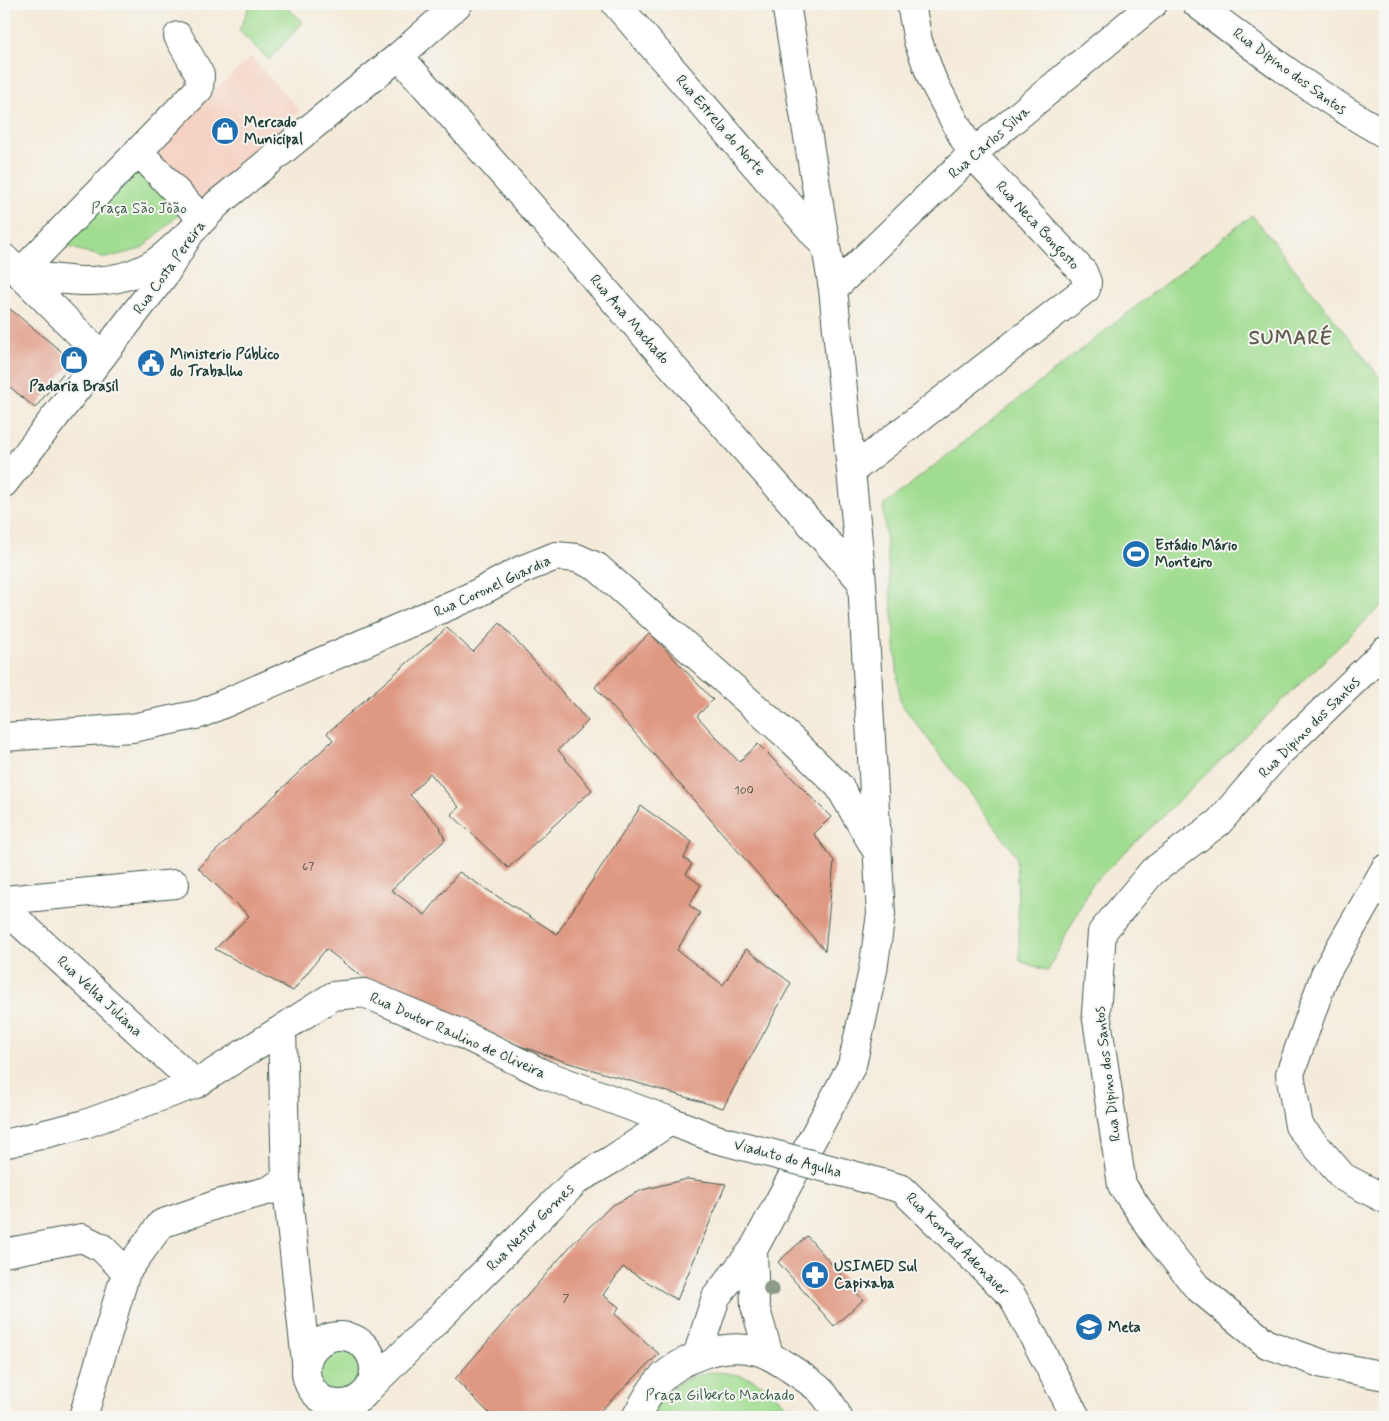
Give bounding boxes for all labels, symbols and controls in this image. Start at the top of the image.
street label: Rua Dipino dos Santos [1228,24,1350,120]
street label: Rua Estrela do Norte [671,71,770,181]
street label: Rua Carlos Silva [945,101,1036,184]
place label: Mercado Municipal [244,113,303,150]
shop icon: Mercado Municipal [210,116,240,146]
street label: Rua Neca Bongosto [990,177,1084,275]
park label: Praça São João [91,199,187,219]
street label: Rua Costa Pereira [129,216,211,318]
street label: Rua Ana Machado [585,271,674,369]
district label: SUMARÉ [1249,324,1333,352]
shop icon: Padaria Brasil [59,345,89,375]
place label: Ministerio Público do Trabalho [170,345,280,382]
public building icon: Ministerio Público do Trabalho [136,348,166,378]
place label: Padaria Brasil [29,377,119,397]
place label: Estádio Mário Monteiro [1155,536,1237,573]
sports icon: Estádio Mário Monteiro [1121,539,1151,569]
street label: Rua Coronel Guardia [431,551,554,623]
street label: Rua Dipino dos Santos [1255,672,1365,783]
house number: 100 [734,783,754,799]
house number: 67 [302,859,314,875]
street label: Rua Velha Juliana [52,952,146,1042]
street label: Rua Doutor Raulino de Oliveira [366,988,549,1084]
street label: Rua Dipino dos Santos [1090,1005,1126,1143]
street label: Viaduto do Agulha [732,1135,844,1183]
street label: Rua Nestor Gomes [483,1179,579,1276]
street label: Rua Konrad Adenauer [901,1188,1014,1301]
place label: USIMED Sul Capixaba [834,1257,917,1294]
pharmacy icon: USIMED Sul Capixaba [800,1260,830,1290]
house number: 7 [562,1291,570,1307]
school or university icon: Meta [1074,1312,1104,1342]
place label: Meta [1108,1318,1141,1338]
park label: Praça Gilberto Machado [645,1386,795,1406]

